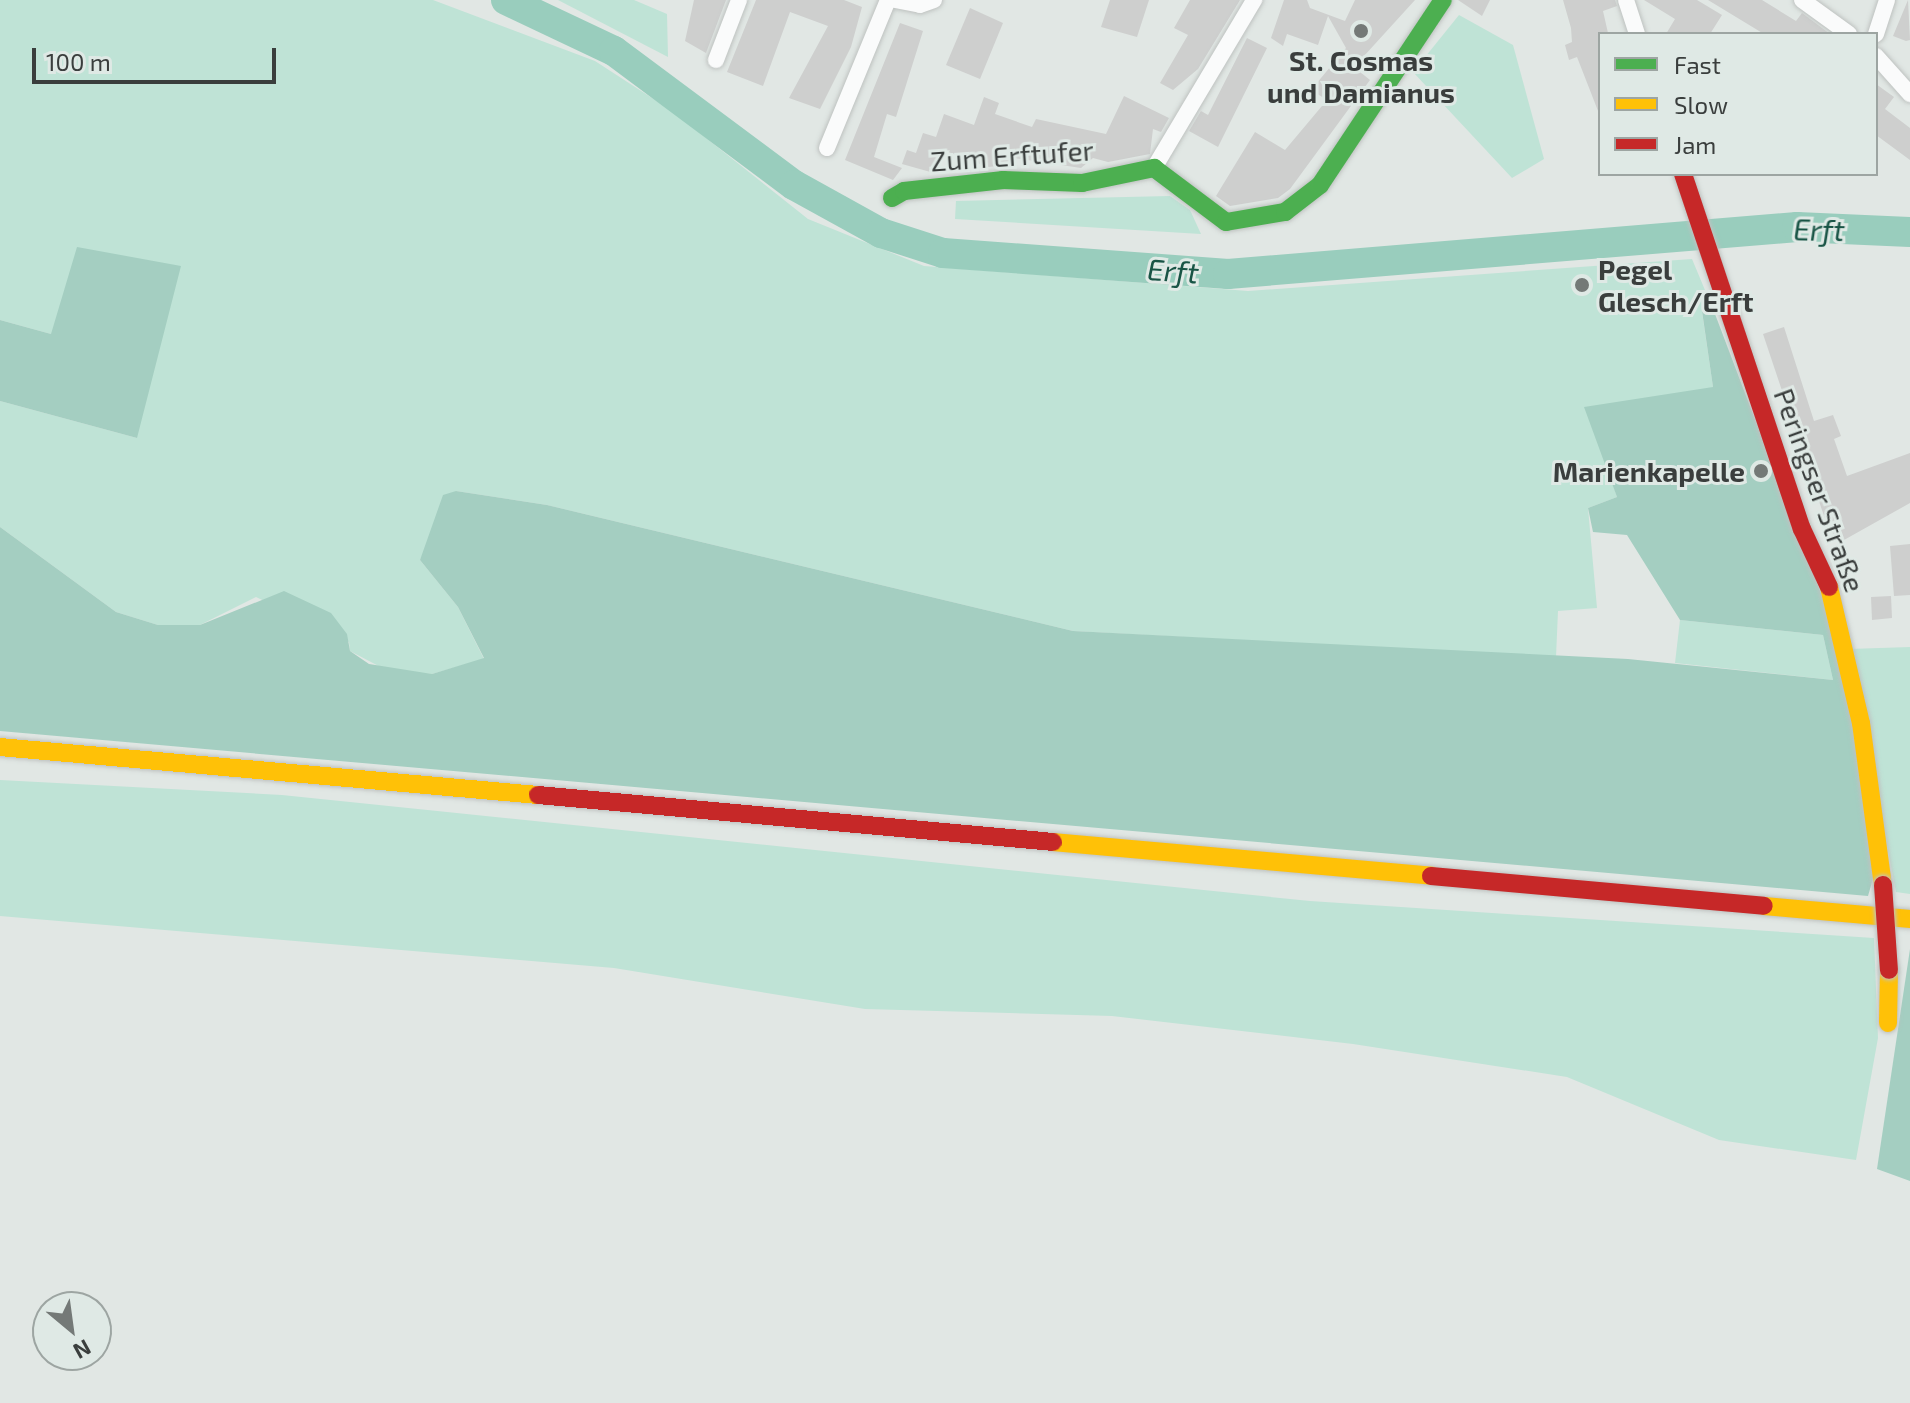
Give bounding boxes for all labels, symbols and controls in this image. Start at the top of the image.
marker: St. Cosmas und Damianus [1352,22,1370,40]
scale bar [36,32,280,82]
legend [1598,32,1878,176]
place label: St. Cosmas und Damianus [1267,43,1455,109]
text: 100 m [46,47,111,76]
text: Fast [1674,50,1721,79]
text: Slow [1674,90,1728,119]
text: Jam [1674,130,1716,159]
street label: Zum Erftufer [929,133,1095,177]
water label: Erft [1793,211,1845,247]
water label: Erft [1146,250,1200,290]
place label: Pegel Glesch/Erft [1598,252,1753,318]
marker: Pegel Glesch/Erft [1573,276,1591,294]
street label: Peringser Straße [1767,383,1873,597]
place label: Marienkapelle [1553,454,1745,488]
marker: Marienkapelle [1752,462,1770,480]
north arrow [32,1291,112,1371]
text: N [69,1335,96,1365]

